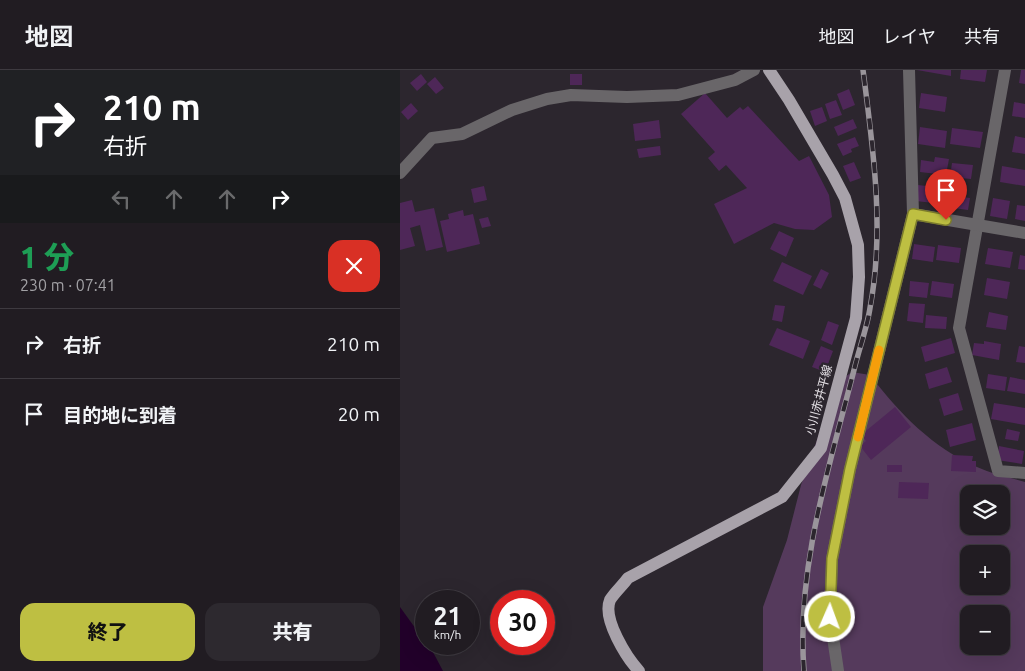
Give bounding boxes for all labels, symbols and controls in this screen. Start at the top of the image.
text: 地図 [25,23,73,50]
text: 地図 [819,26,855,46]
text: レイヤ [883,26,936,46]
text: 共有 [964,26,1000,46]
text: 210 m [103,87,201,127]
icon: right [20,90,85,155]
text: 右折 [103,133,147,158]
pin [925,169,967,220]
icon: arrive [932,176,960,204]
icon: left [107,185,135,213]
icon: ahead [160,185,188,213]
icon: ahead [213,185,241,213]
icon: right [266,185,294,213]
text: 1 分 [20,240,74,274]
button: close [328,240,380,292]
text: 230 m · 07:41 [20,276,116,294]
icon: right [20,330,48,358]
text: 210 m [327,333,380,355]
text: 右折 [63,334,101,356]
street label: 小川赤井平線 [803,363,834,436]
icon: arrive [20,400,48,428]
text: 20 m [338,403,380,425]
text: 目的地に到着 [63,404,177,426]
map controls [960,485,1010,655]
button: layers [960,485,1010,535]
button: + [960,545,1010,595]
speed limit sign: 30 [490,590,555,655]
position arrow [803,590,855,642]
text: 21 [433,602,462,630]
button: 終了 [20,603,195,661]
button: 共有 [205,603,380,661]
button: − [960,605,1010,655]
text: km/h [434,628,461,641]

